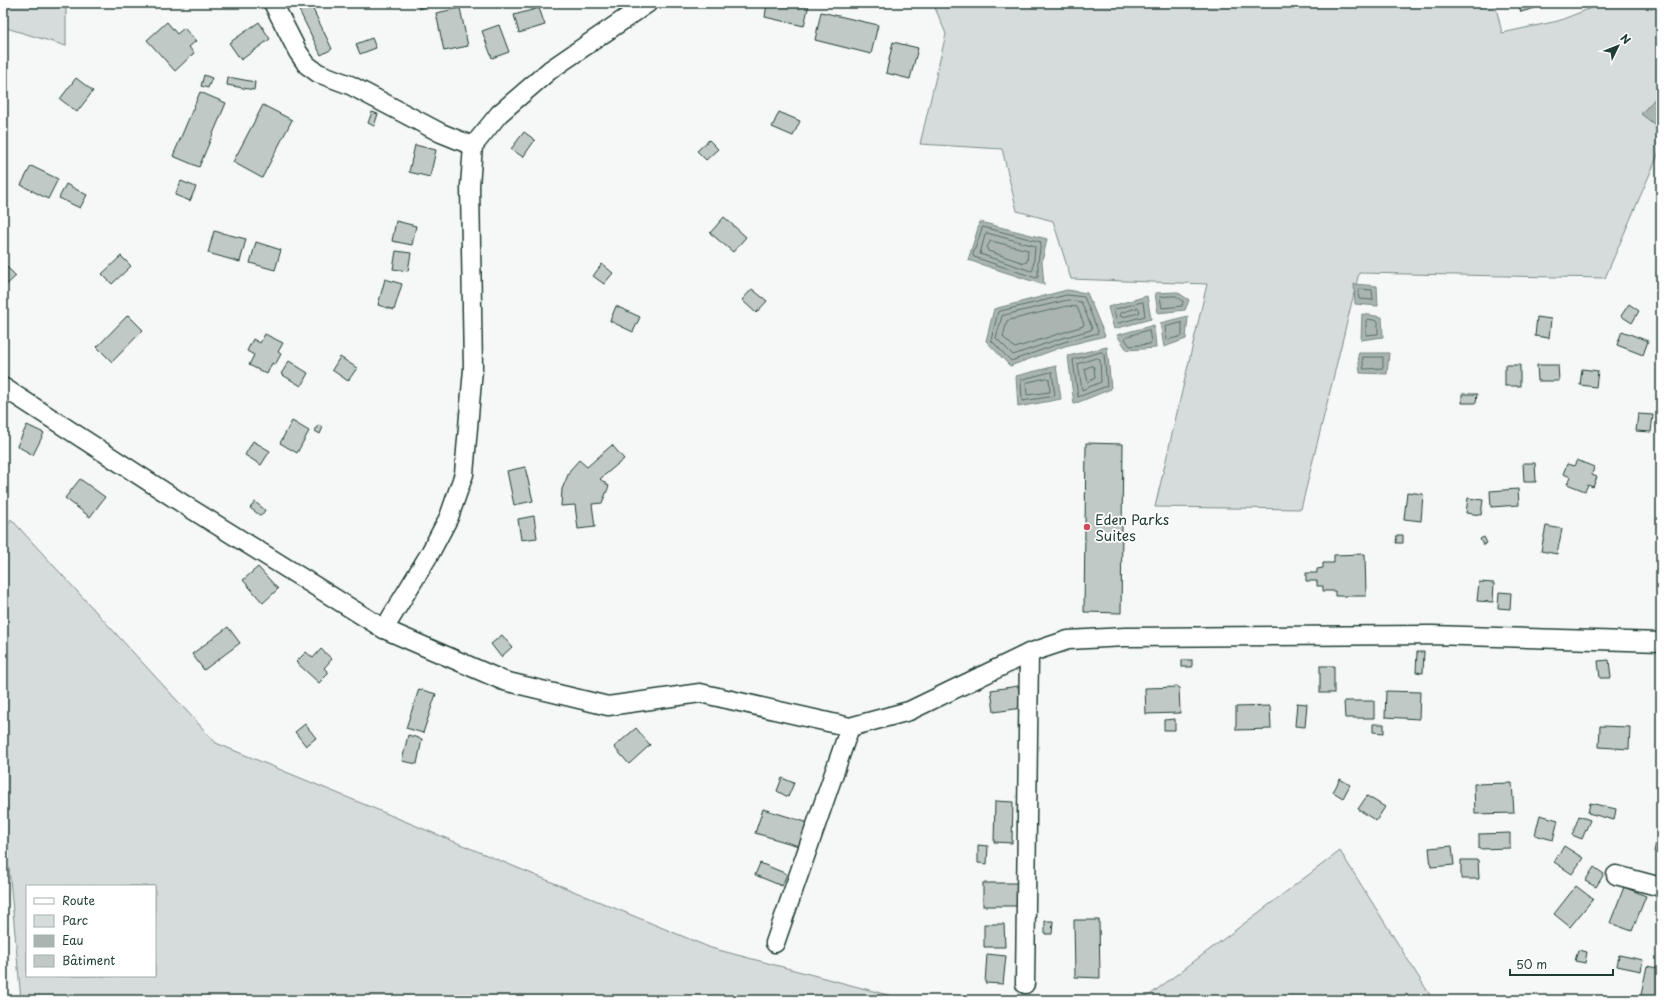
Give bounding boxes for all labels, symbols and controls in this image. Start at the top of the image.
north arrow [1598,26,1638,66]
text: N [1616,30,1635,48]
place label: Eden Parks Suites [1095,509,1169,546]
marker: Eden Parks Suites [1082,522,1092,532]
legend [26,885,156,977]
text: Route [62,891,95,909]
text: Parc [62,911,88,929]
text: Eau [62,931,84,949]
text: Bâtiment [62,951,115,969]
scale bar [1510,951,1613,977]
text: 50 m [1516,955,1547,973]

